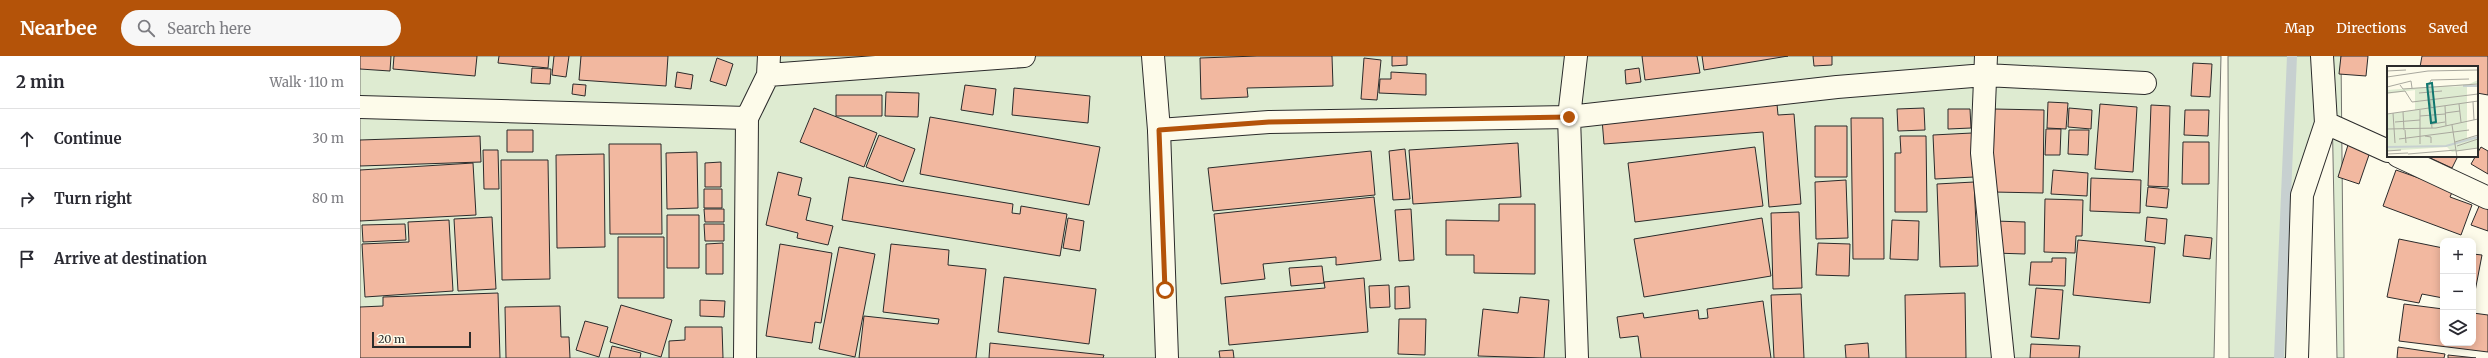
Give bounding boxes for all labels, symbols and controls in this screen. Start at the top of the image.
search box [121,10,401,46]
text: Nearbee [20,16,97,40]
icon: search [135,17,157,39]
text: Search here [167,19,251,38]
text: Map [2284,19,2314,37]
text: Directions [2336,19,2406,37]
text: Saved [2428,19,2468,37]
inset map [2387,66,2478,157]
text: 2 min [16,71,64,93]
text: Walk · 110 m [269,74,344,91]
route end [1560,108,1578,126]
icon: ahead [16,128,38,150]
text: Continue [54,129,122,148]
text: 30 m [312,130,344,147]
icon: right [16,188,38,210]
text: Turn right [54,189,132,208]
text: 80 m [312,190,344,207]
map controls [2440,238,2476,346]
button: + [2440,238,2476,274]
icon: arrive [16,248,38,270]
text: Arrive at destination [54,249,207,268]
button: − [2440,274,2476,310]
route start [1156,281,1174,299]
button: layers [2440,310,2476,346]
scale bar [372,330,471,349]
text: 20 m [378,332,405,346]

